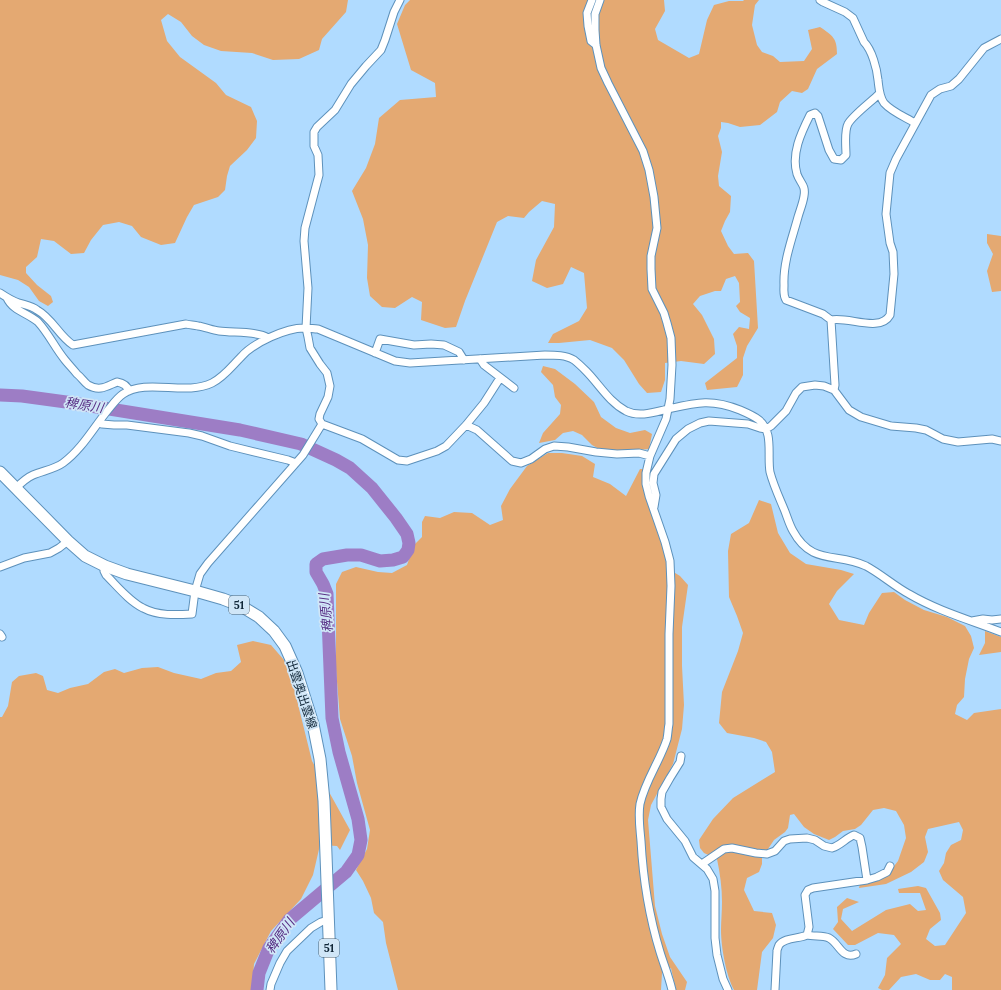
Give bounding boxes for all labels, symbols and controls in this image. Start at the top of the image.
water label: 稗原川 [63,394,107,417]
water label: 稗原川 [315,591,336,633]
road number: 51 [229,596,249,614]
street label: 出雲奥出雲線 [284,657,320,731]
water label: 稗原川 [262,914,299,957]
road number: 51 [319,939,339,957]

